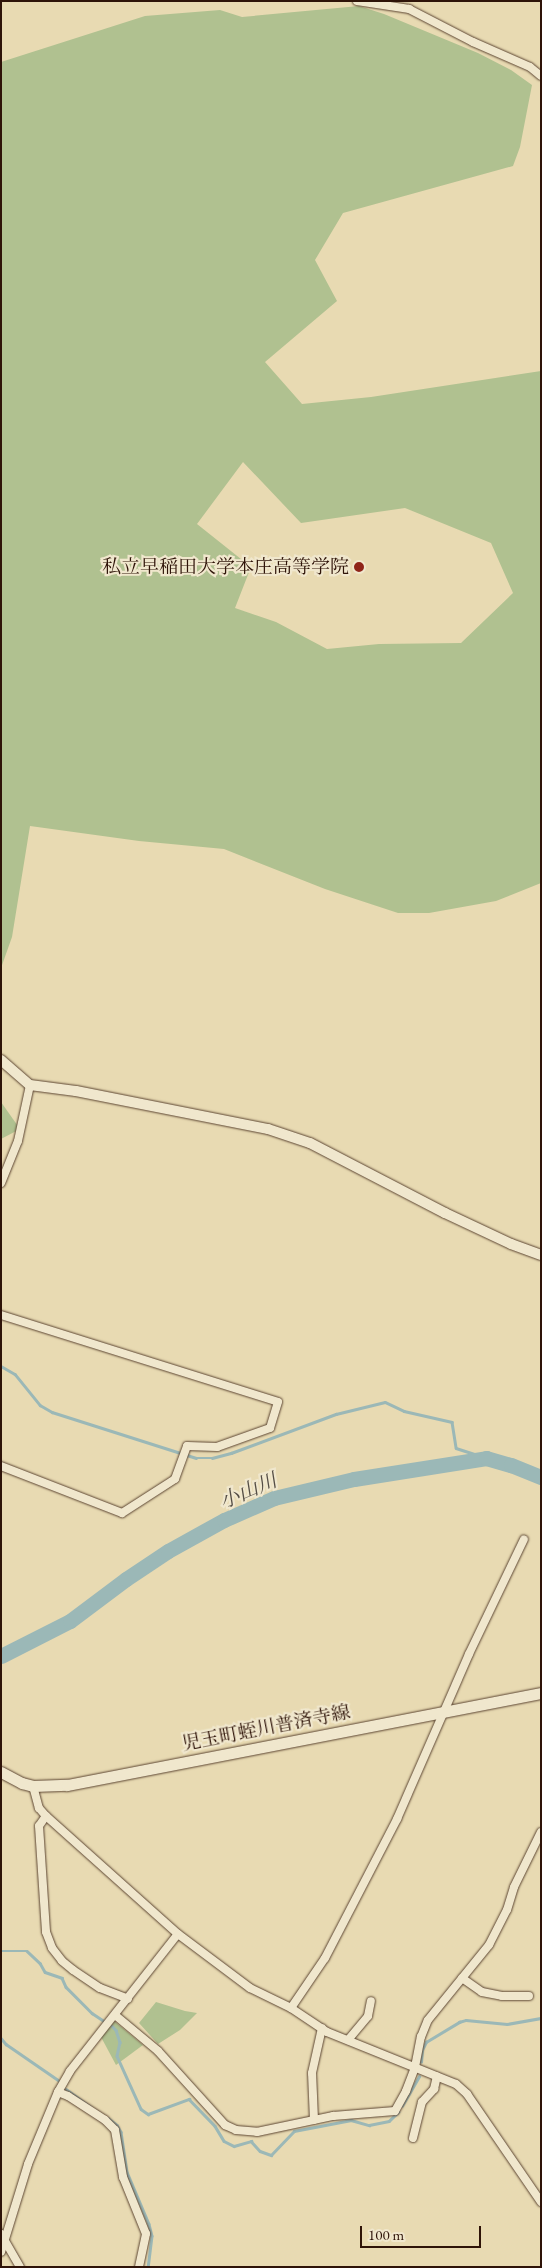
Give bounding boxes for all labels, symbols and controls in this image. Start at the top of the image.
place label: 私立早稲田大学本庄高等学院 [102,556,349,578]
marker: 私立早稲田大学本庄高等学院 [353,561,365,573]
water label: 小山川 [216,1468,280,1514]
street label: 児玉町蛭川普済寺線 [180,1700,352,1756]
scale bar [362,2216,483,2248]
text: 100 m [368,2225,404,2244]

